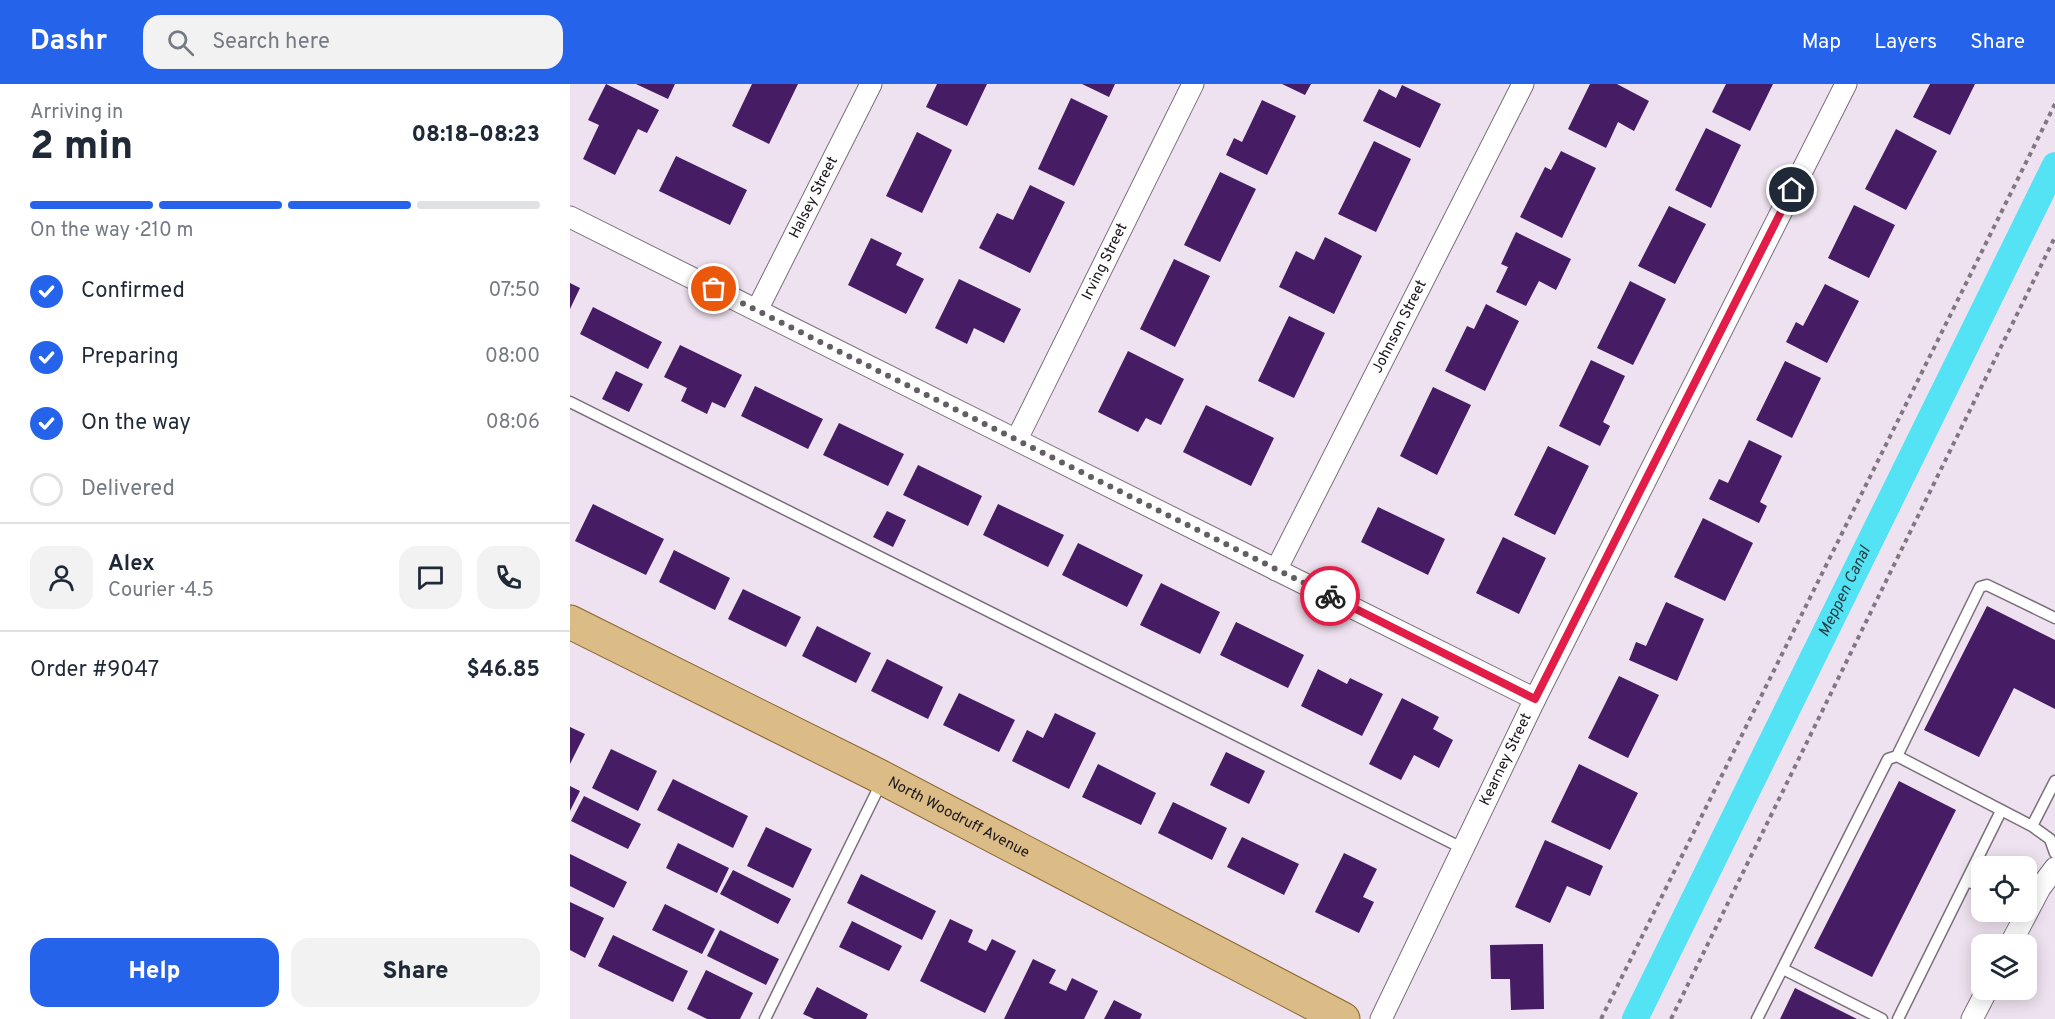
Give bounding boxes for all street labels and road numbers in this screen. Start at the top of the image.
street label: Halsey Street [785,153,842,242]
street label: Irving Street [1078,220,1132,303]
street label: Johnson Street [1368,277,1431,376]
street label: Kearney Street [1476,710,1536,809]
street label: North Woodruff Avenue [884,773,1033,863]

